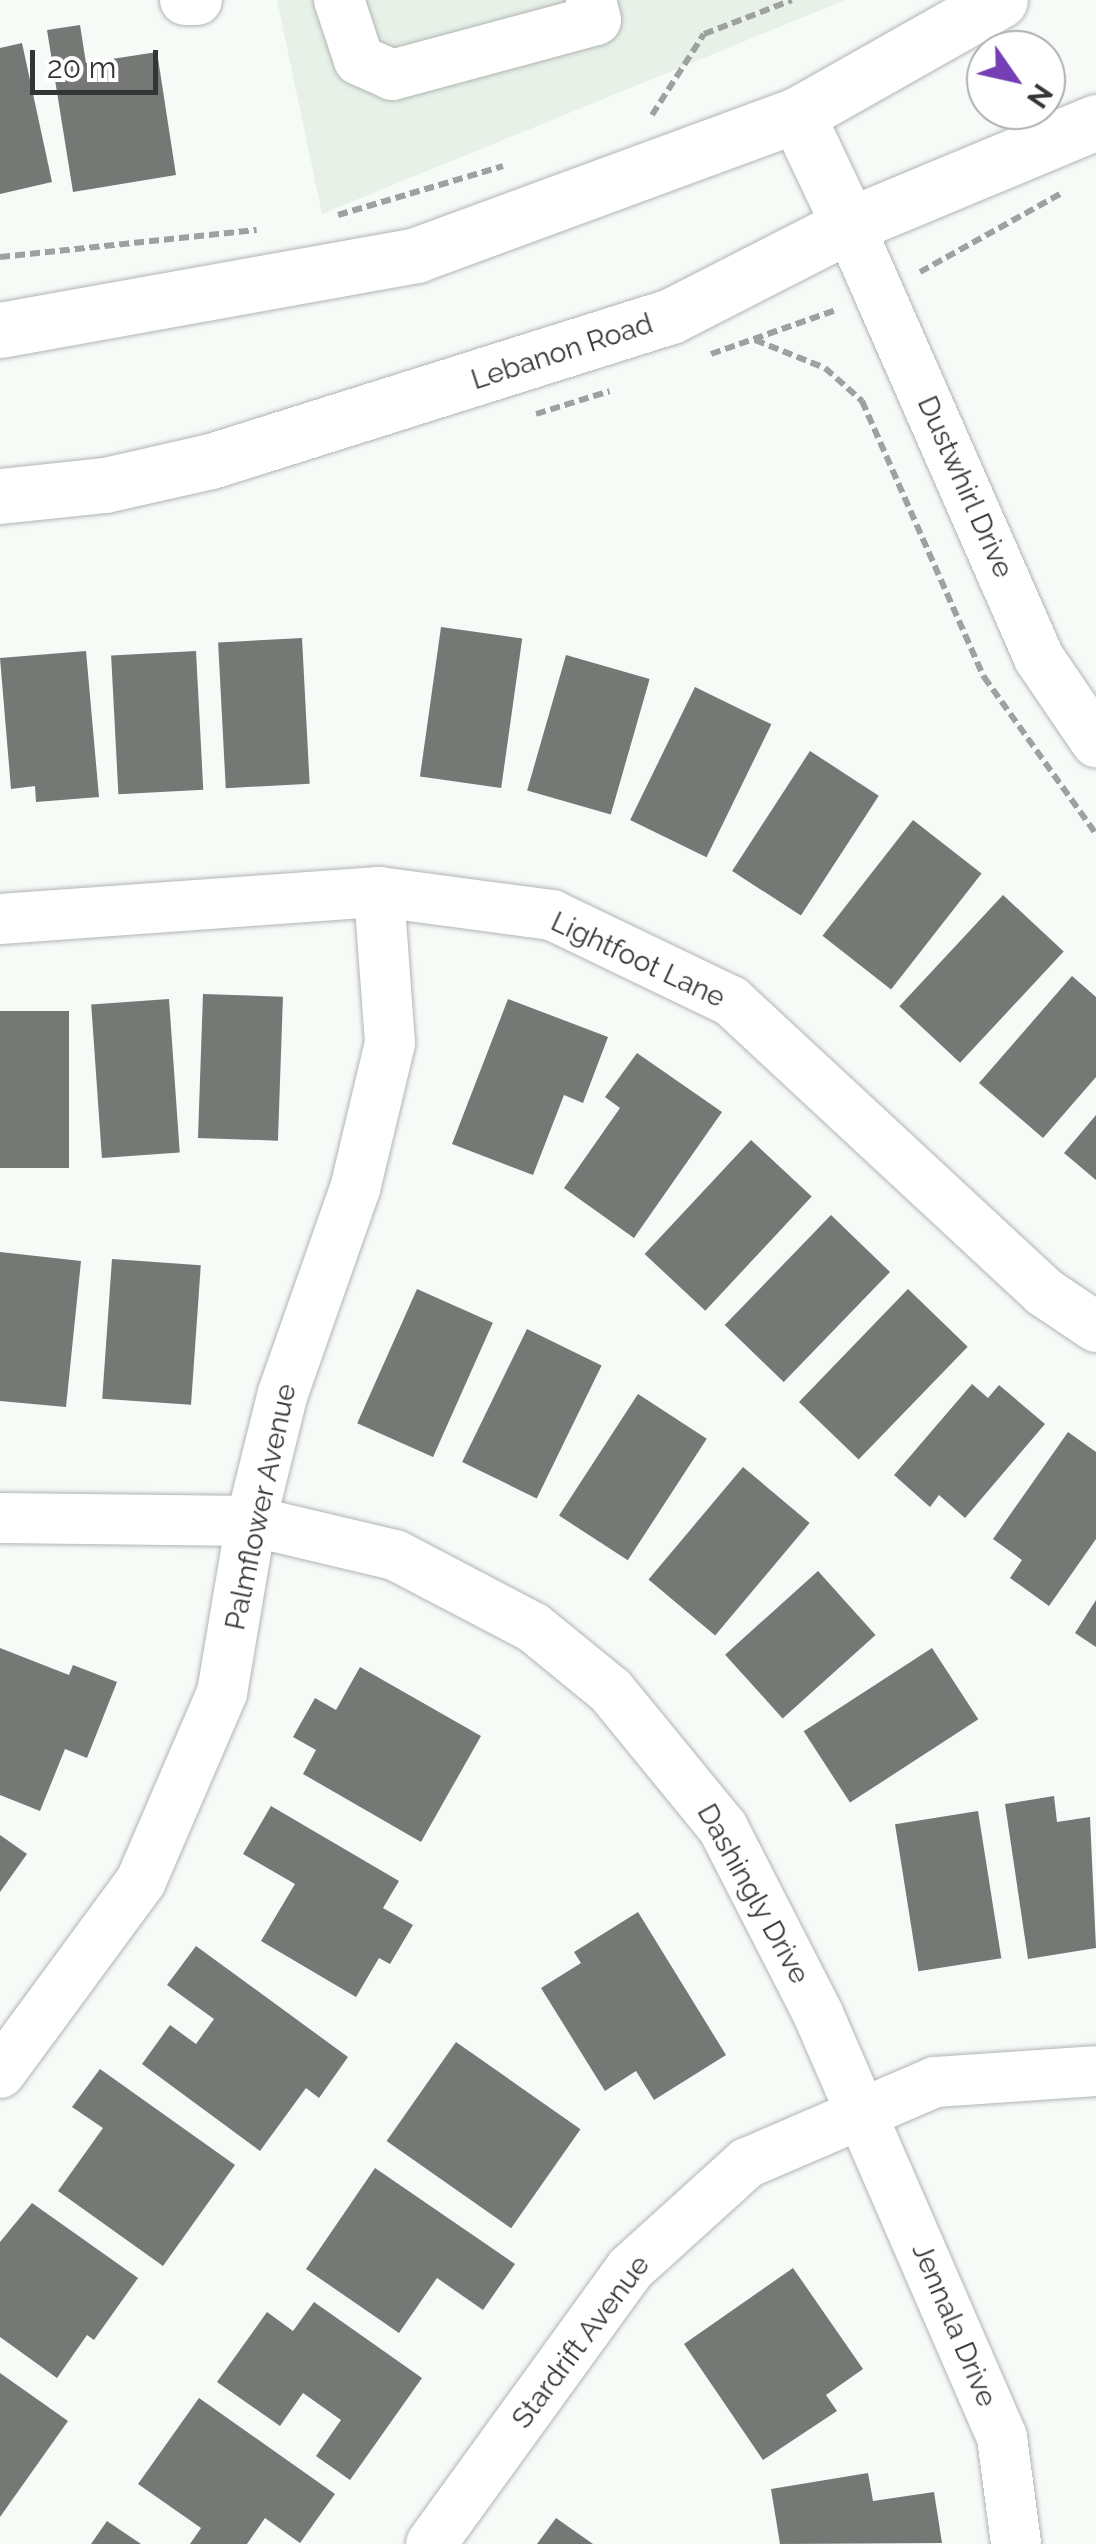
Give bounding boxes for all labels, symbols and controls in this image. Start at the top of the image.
scale bar [35,30,162,92]
north arrow [966,30,1066,130]
text: 20 m [47,50,116,85]
text: N [1020,78,1059,114]
street label: Lebanon Road [467,307,657,397]
street label: Dustwhirl Drive [910,391,1020,583]
street label: Lightfoot Lane [546,905,730,1015]
street label: Palmflower Avenue [218,1380,304,1634]
street label: Dashingly Drive [690,1798,816,1990]
street label: Jennala Drive [904,2238,1004,2412]
street label: Stardrift Avenue [505,2249,657,2435]

